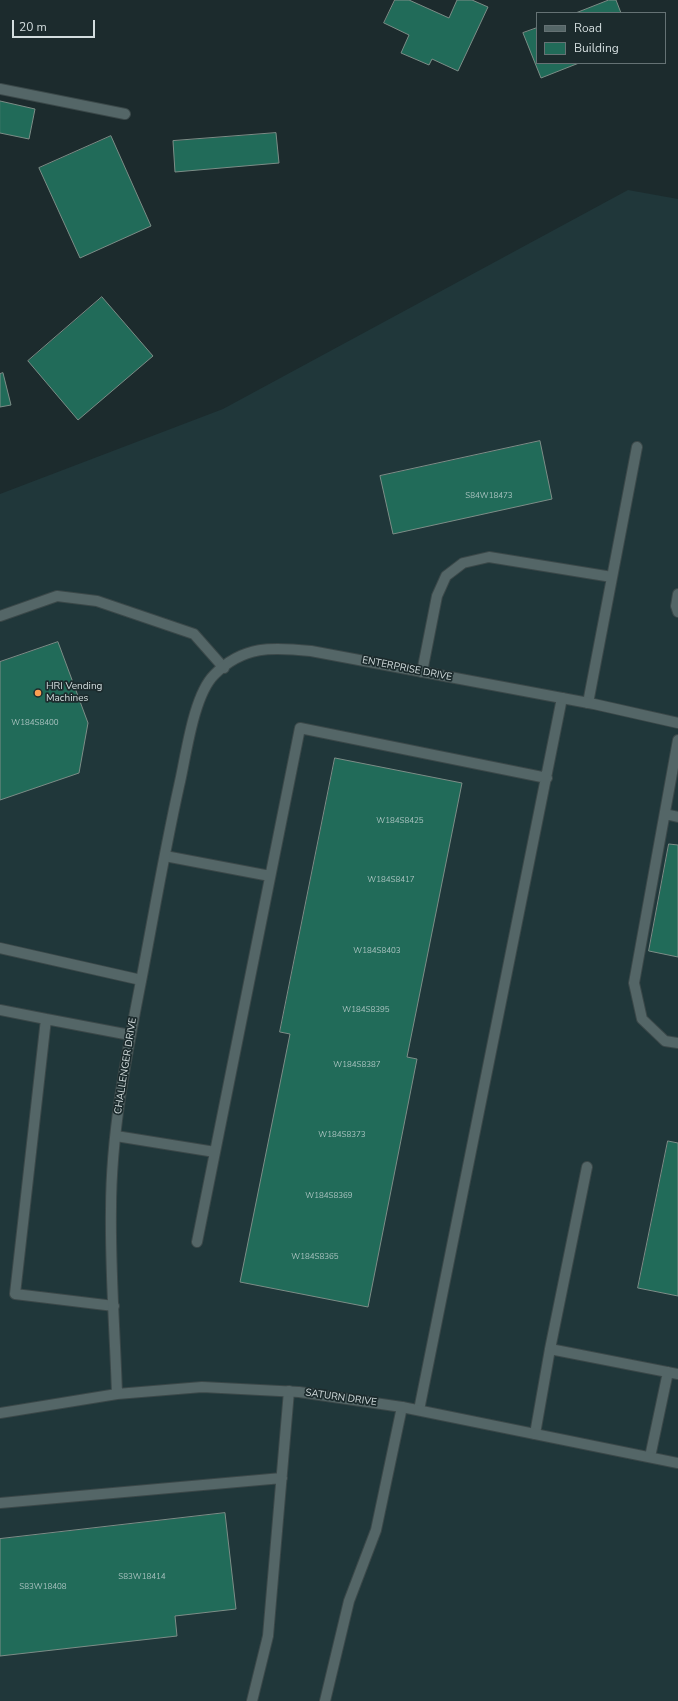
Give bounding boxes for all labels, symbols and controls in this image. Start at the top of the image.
scale bar [14,12,97,38]
legend [536,12,666,64]
text: 20 m [19,19,47,35]
text: Road [574,20,602,36]
text: Building [574,40,619,56]
house number: S84W18473 [465,491,513,501]
street label: ENTERPRISE DRIVE [361,654,453,684]
place label: HRI Vending Machines [46,681,102,704]
marker: HRI Vending Machines [33,688,43,698]
house number: W184S8400 [11,718,59,728]
house number: W184S8425 [376,816,424,826]
house number: W184S8417 [367,875,415,885]
house number: W184S8403 [353,946,401,956]
house number: W184S8395 [342,1005,390,1015]
street label: CHALLENGER DRIVE [112,1017,140,1115]
house number: W184S8387 [333,1060,381,1070]
house number: W184S8373 [318,1130,366,1140]
house number: W184S8369 [305,1191,353,1201]
house number: W184S8365 [291,1252,339,1262]
street label: SATURN DRIVE [305,1387,377,1409]
house number: S83W18414 [118,1572,166,1582]
house number: S83W18408 [19,1582,67,1592]

